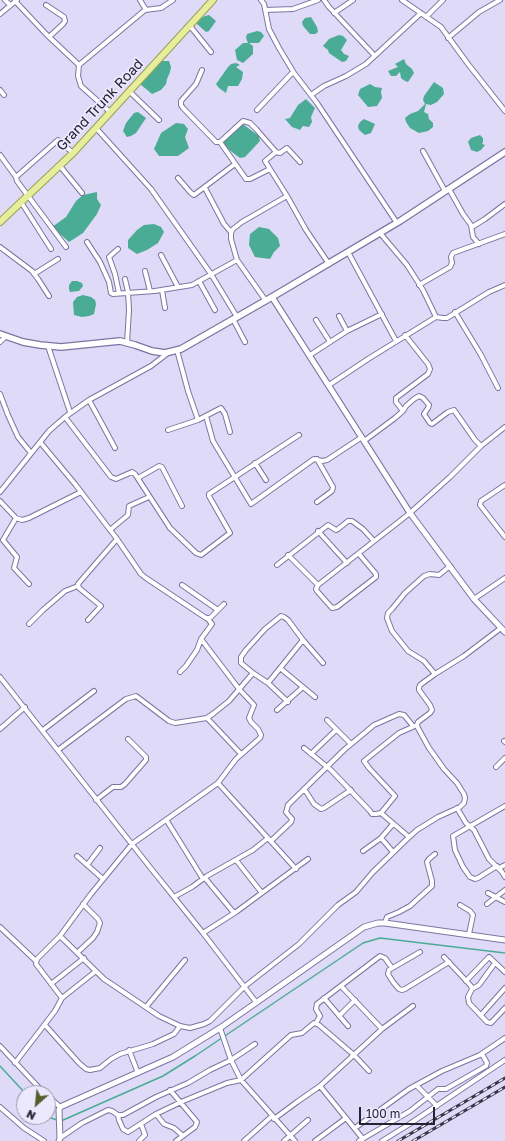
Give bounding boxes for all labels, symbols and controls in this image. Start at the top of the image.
street label: Grand Trunk Road [53,56,147,154]
north arrow [16,1085,56,1125]
scale bar [361,1099,437,1125]
text: 100 m [366,1106,400,1121]
text: N [24,1108,37,1123]

